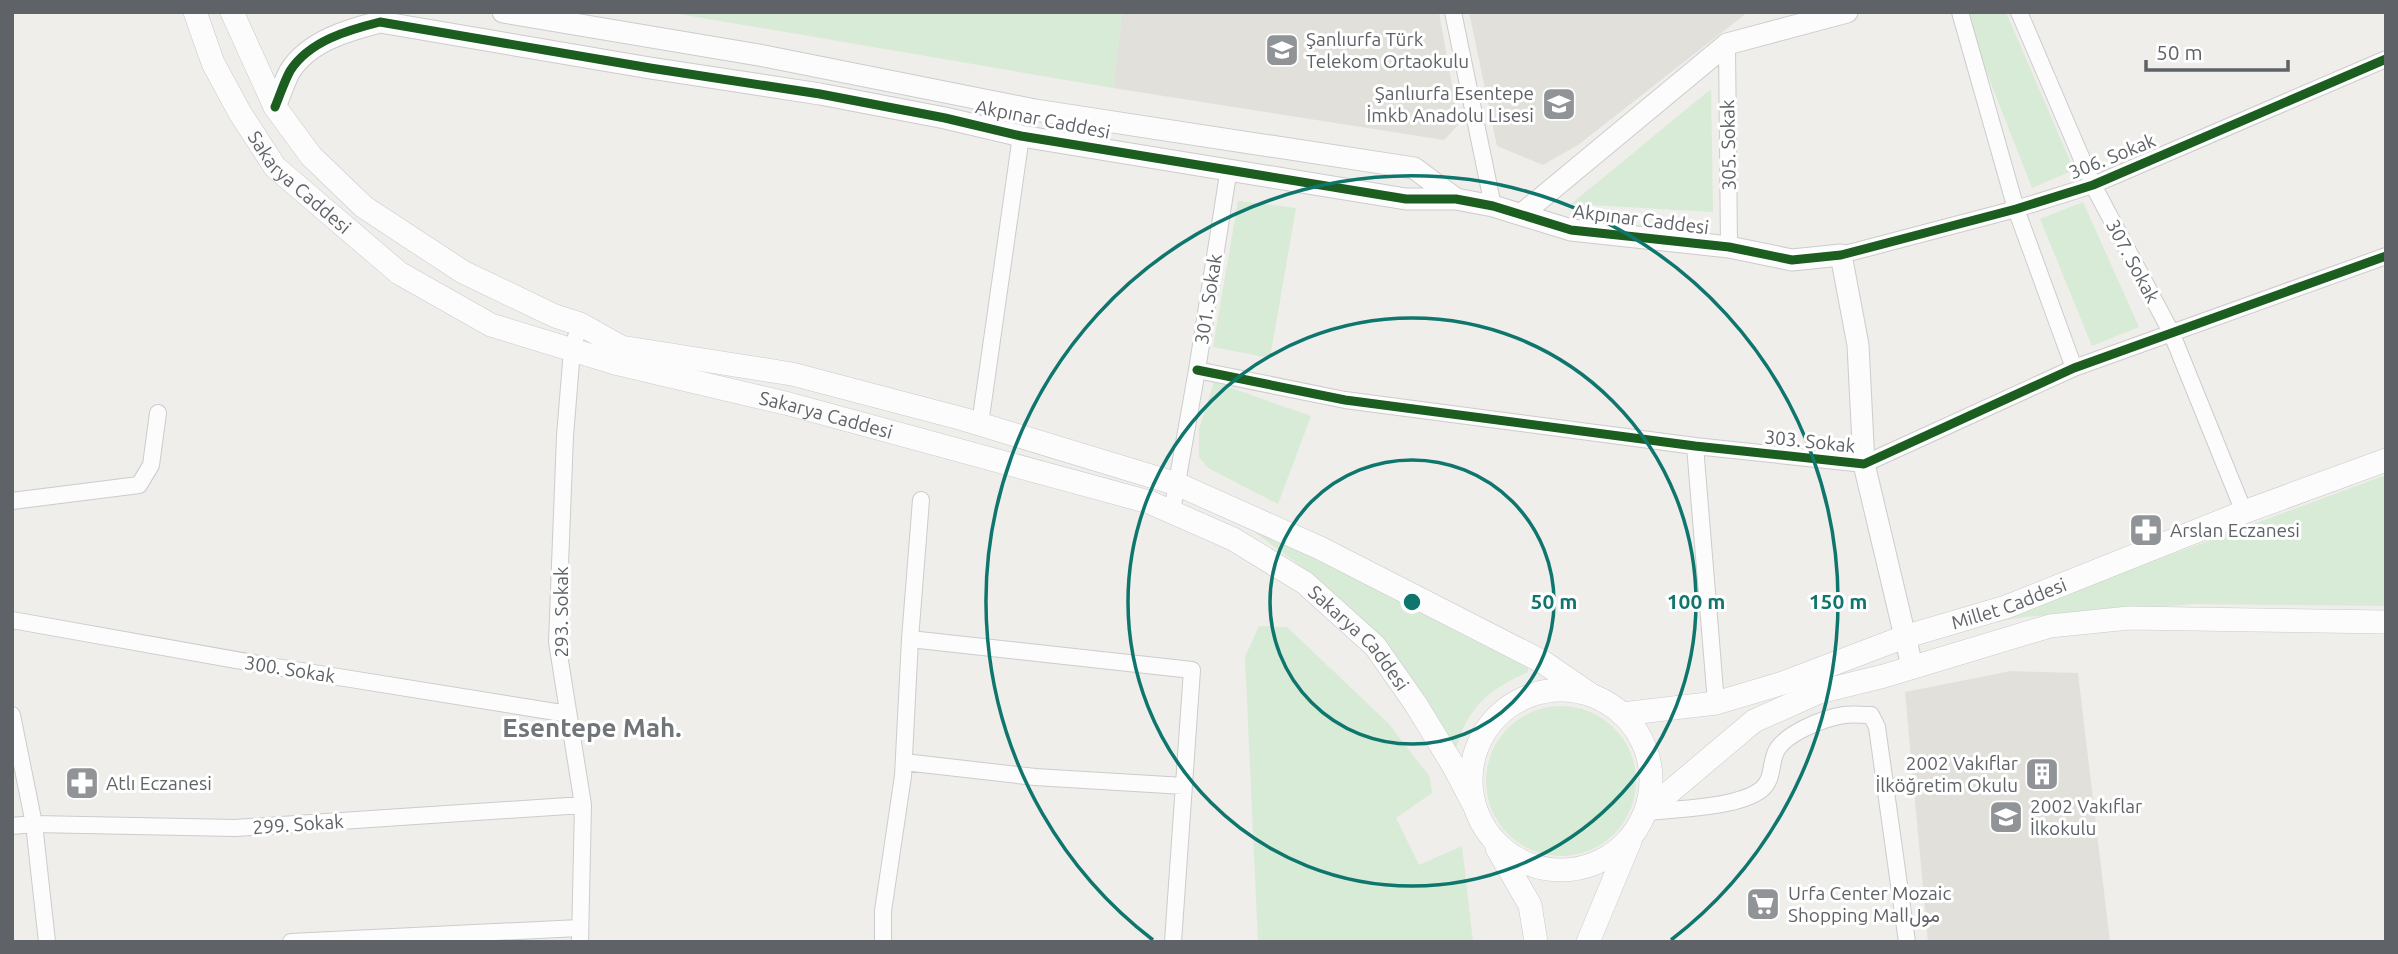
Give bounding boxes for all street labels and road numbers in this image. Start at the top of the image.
street label: Akpınar Caddesi [974,95,1112,143]
street label: 305. Sokak [1716,99,1740,191]
street label: Sakarya Caddesi [244,127,355,238]
street label: 306. Sokak [2066,129,2159,183]
street label: Akpınar Caddesi [1572,200,1710,238]
street label: 307. Sokak [2102,216,2164,307]
street label: 301. Sokak [1190,252,1226,346]
street label: Sakarya Caddesi [757,386,895,443]
street label: 303. Sokak [1764,425,1857,457]
street label: 293. Sokak [550,566,572,658]
street label: Millet Caddesi [1949,573,2069,634]
street label: Sakarya Caddesi [1304,581,1414,695]
street label: 300. Sokak [243,651,337,687]
street label: 299. Sokak [252,810,345,838]

